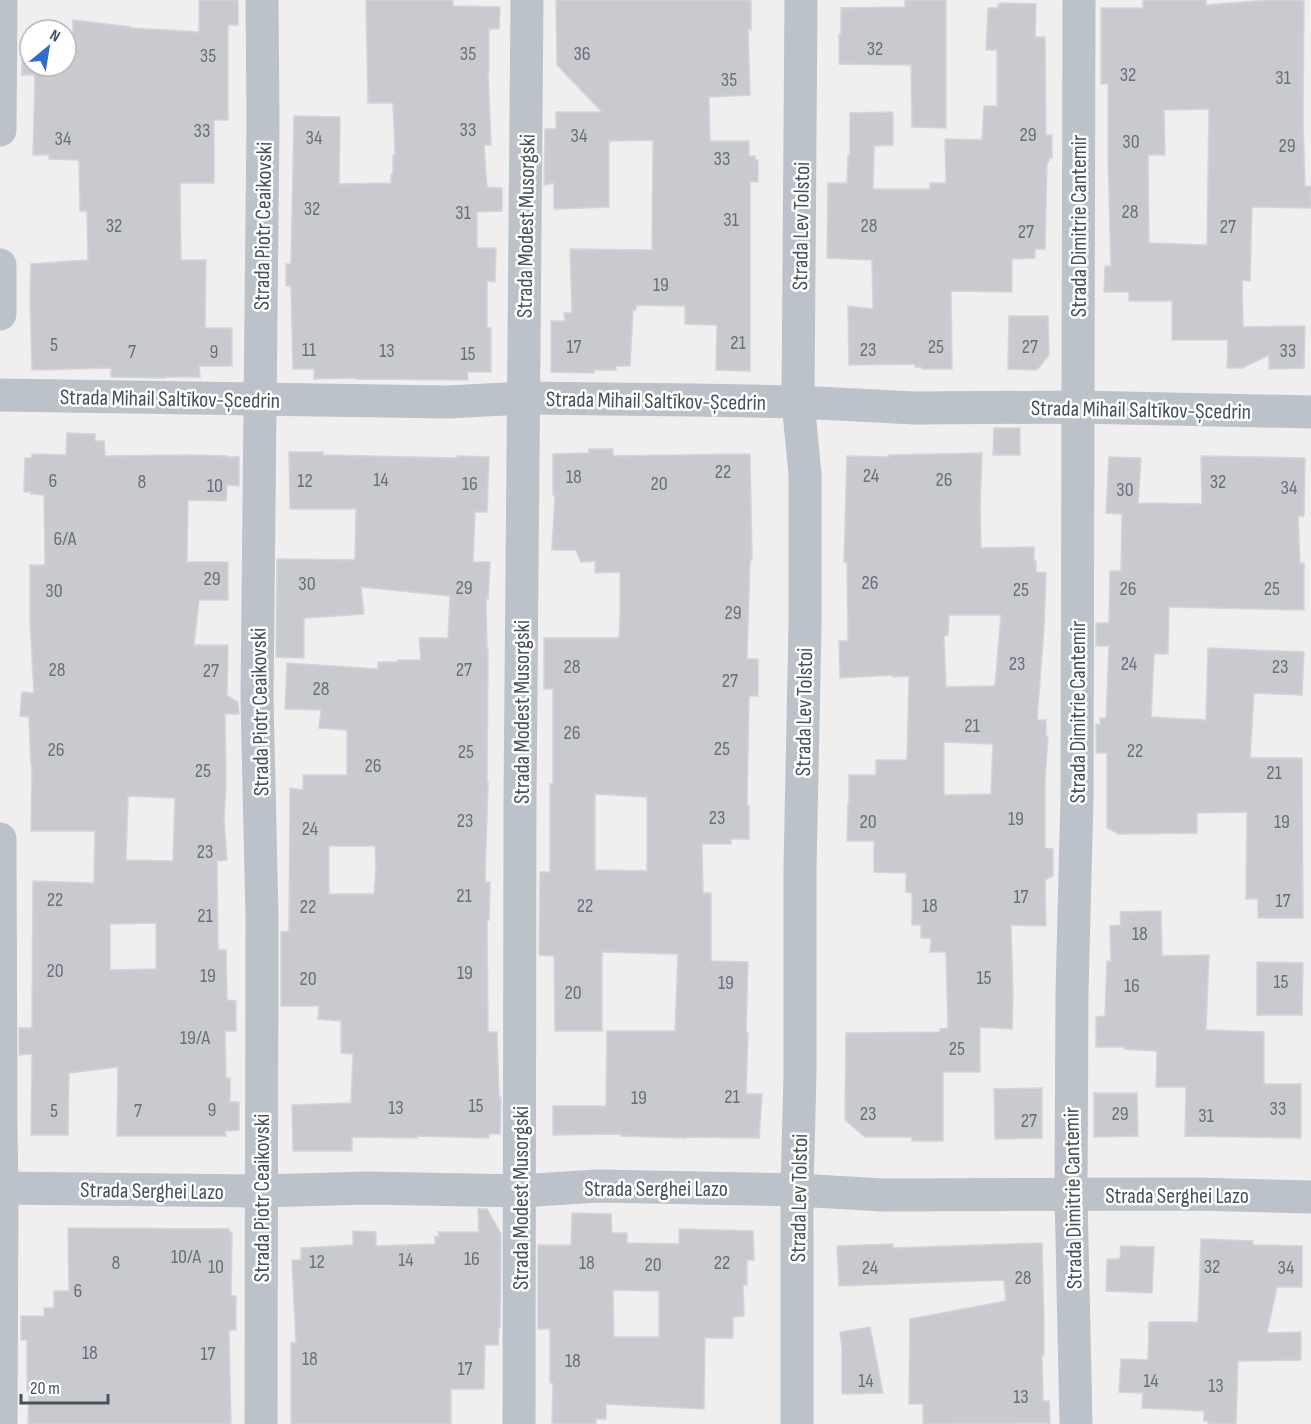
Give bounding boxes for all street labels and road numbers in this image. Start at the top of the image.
street label: Strada Modest Musorgski [511,134,542,318]
street label: Strada Dimitrie Cantemir [1066,135,1093,317]
street label: Strada Piotr Ceaikovski [249,142,278,311]
street label: Strada Lev Tolstoi [787,161,816,291]
street label: Strada Mihail Saltîkov-Șcedrin [60,384,280,415]
street label: Strada Mihail Saltîkov-Șcedrin [546,386,766,417]
street label: Strada Mihail Saltîkov-Șcedrin [1031,395,1251,426]
street label: Strada Modest Musorgski [509,620,536,804]
street label: Strada Dimitrie Cantemir [1065,621,1092,803]
street label: Strada Piotr Ceaikovski [246,627,275,796]
street label: Strada Lev Tolstoi [790,647,819,777]
street label: Strada Modest Musorgski [508,1106,535,1290]
street label: Strada Dimitrie Cantemir [1058,1106,1089,1289]
street label: Strada Piotr Ceaikovski [249,1114,276,1282]
street label: Strada Lev Tolstoi [785,1133,814,1263]
street label: Strada Serghei Lazo [584,1176,728,1203]
street label: Strada Serghei Lazo [80,1177,224,1206]
street label: Strada Serghei Lazo [1105,1183,1249,1210]

